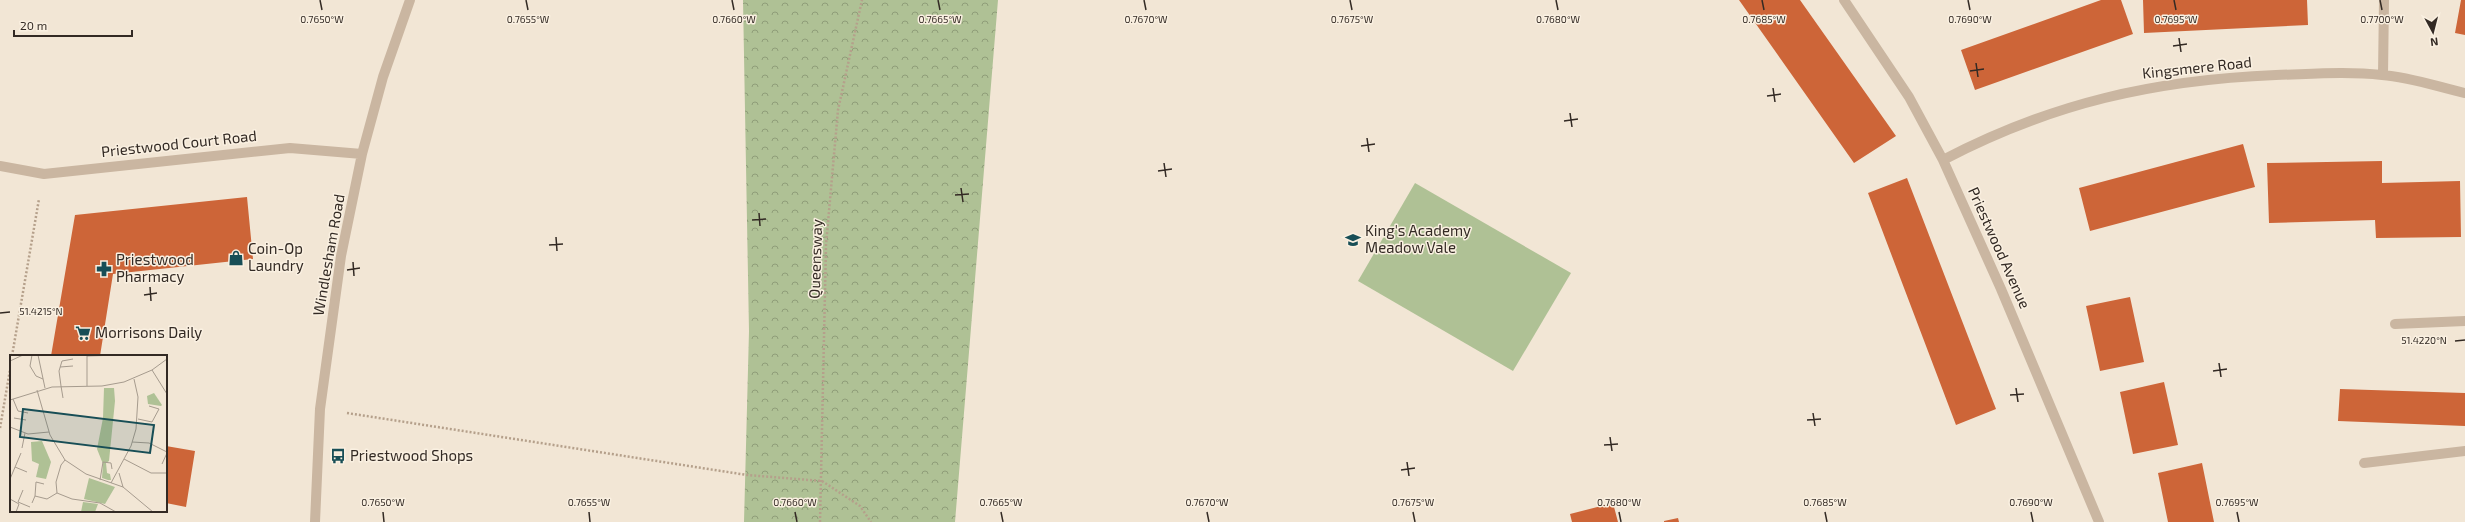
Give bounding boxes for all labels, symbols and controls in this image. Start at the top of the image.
scale bar [14,12,132,38]
north arrow [2413,12,2453,52]
text: 0.7650°W [300,13,344,25]
text: 0.7655°W [507,13,550,25]
text: 0.7660°W [712,13,756,25]
text: 0.7665°W [919,13,962,25]
text: 0.7670°W [1124,13,1168,25]
text: 0.7675°W [1331,13,1374,25]
text: 0.7680°W [1536,13,1581,25]
text: 0.7685°W [1742,13,1786,25]
text: 0.7690°W [1948,13,1992,25]
text: 0.7695°W [2155,13,2198,25]
text: 0.7700°W [2360,13,2404,25]
text: 20 m [20,18,47,32]
text: N [2429,35,2439,49]
street label: Kingsmere Road [2141,52,2253,82]
street label: Priestwood Court Road [100,126,258,160]
street label: Priestwood Avenue [1965,184,2035,311]
street label: Windlesham Road [308,193,348,317]
street label: Queensway [805,219,826,299]
place label: King's Academy Meadow Vale [1365,221,1471,256]
school or university icon: King's Academy Meadow Vale [1344,231,1362,249]
place label: Coin-Op Laundry [248,239,304,274]
shop icon: Coin-Op Laundry [227,249,245,267]
place label: Priestwood Pharmacy [116,250,194,285]
pharmacy icon: Priestwood Pharmacy [95,260,113,278]
text: 51.4215°N [19,305,63,317]
place label: Morrisons Daily [95,323,202,341]
supermarket icon: Morrisons Daily [74,324,92,342]
text: 51.4220°N [2401,334,2447,346]
inset map [10,355,167,512]
place label: Priestwood Shops [350,446,473,464]
bus stop icon: Priestwood Shops [329,447,347,465]
text: 0.7650°W [361,496,405,508]
text: 0.7655°W [568,496,611,508]
text: 0.7660°W [773,496,817,508]
text: 0.7665°W [980,496,1023,508]
text: 0.7670°W [1185,496,1229,508]
text: 0.7675°W [1392,496,1435,508]
text: 0.7680°W [1597,496,1642,508]
text: 0.7685°W [1803,496,1847,508]
text: 0.7690°W [2009,496,2053,508]
text: 0.7695°W [2216,496,2259,508]

